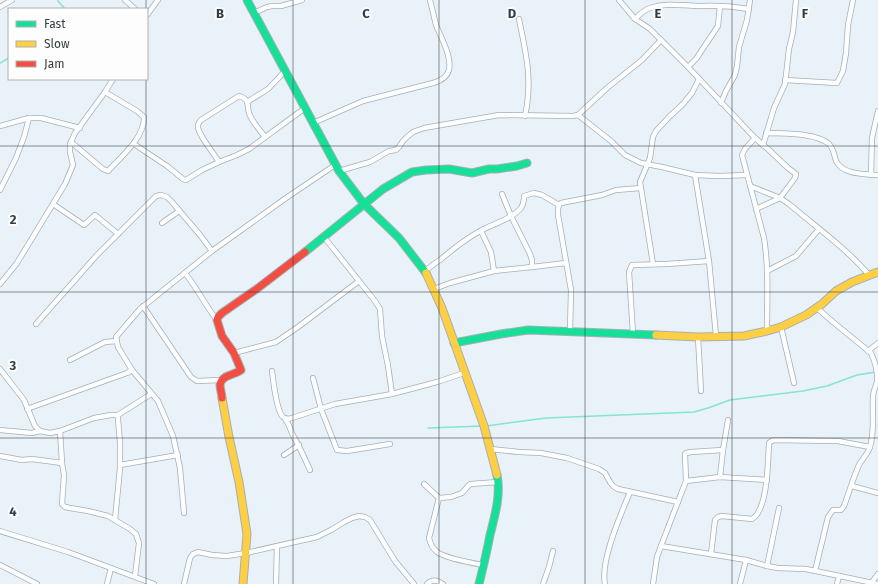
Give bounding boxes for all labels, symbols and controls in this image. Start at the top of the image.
text: B [216,6,224,21]
text: C [362,6,370,21]
text: D [508,6,517,21]
text: E [655,6,662,21]
text: F [802,6,809,21]
legend [8,8,148,80]
text: Fast [44,17,66,31]
text: Slow [44,37,70,51]
text: Jam [44,57,64,71]
text: 2 [10,212,17,227]
text: 3 [9,358,17,373]
text: 4 [9,504,17,519]

